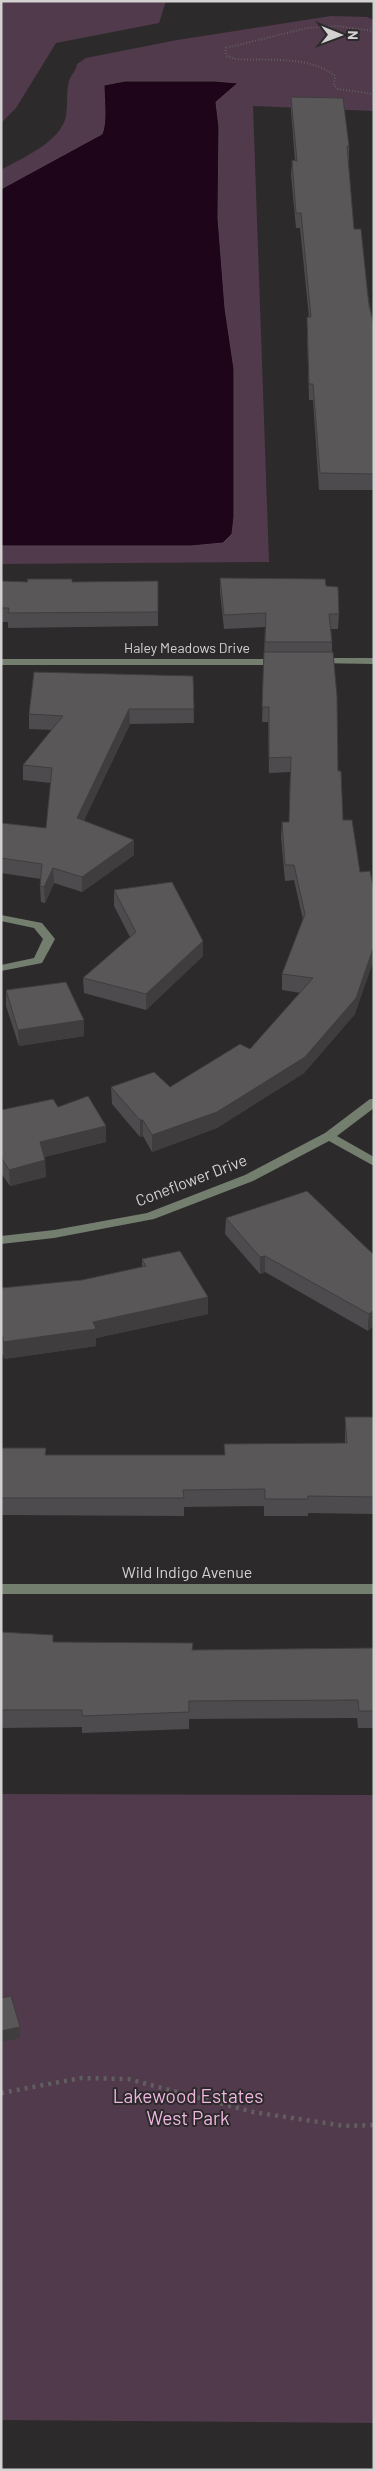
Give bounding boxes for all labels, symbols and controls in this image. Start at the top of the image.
north arrow [315,10,365,60]
text: N [345,30,362,40]
street label: Haley Meadows Drive [124,639,250,656]
street label: Coneflower Drive [132,1150,249,1209]
street label: Wild Indigo Avenue [122,1562,252,1581]
park label: Lakewood Estates West Park [113,2084,263,2129]

